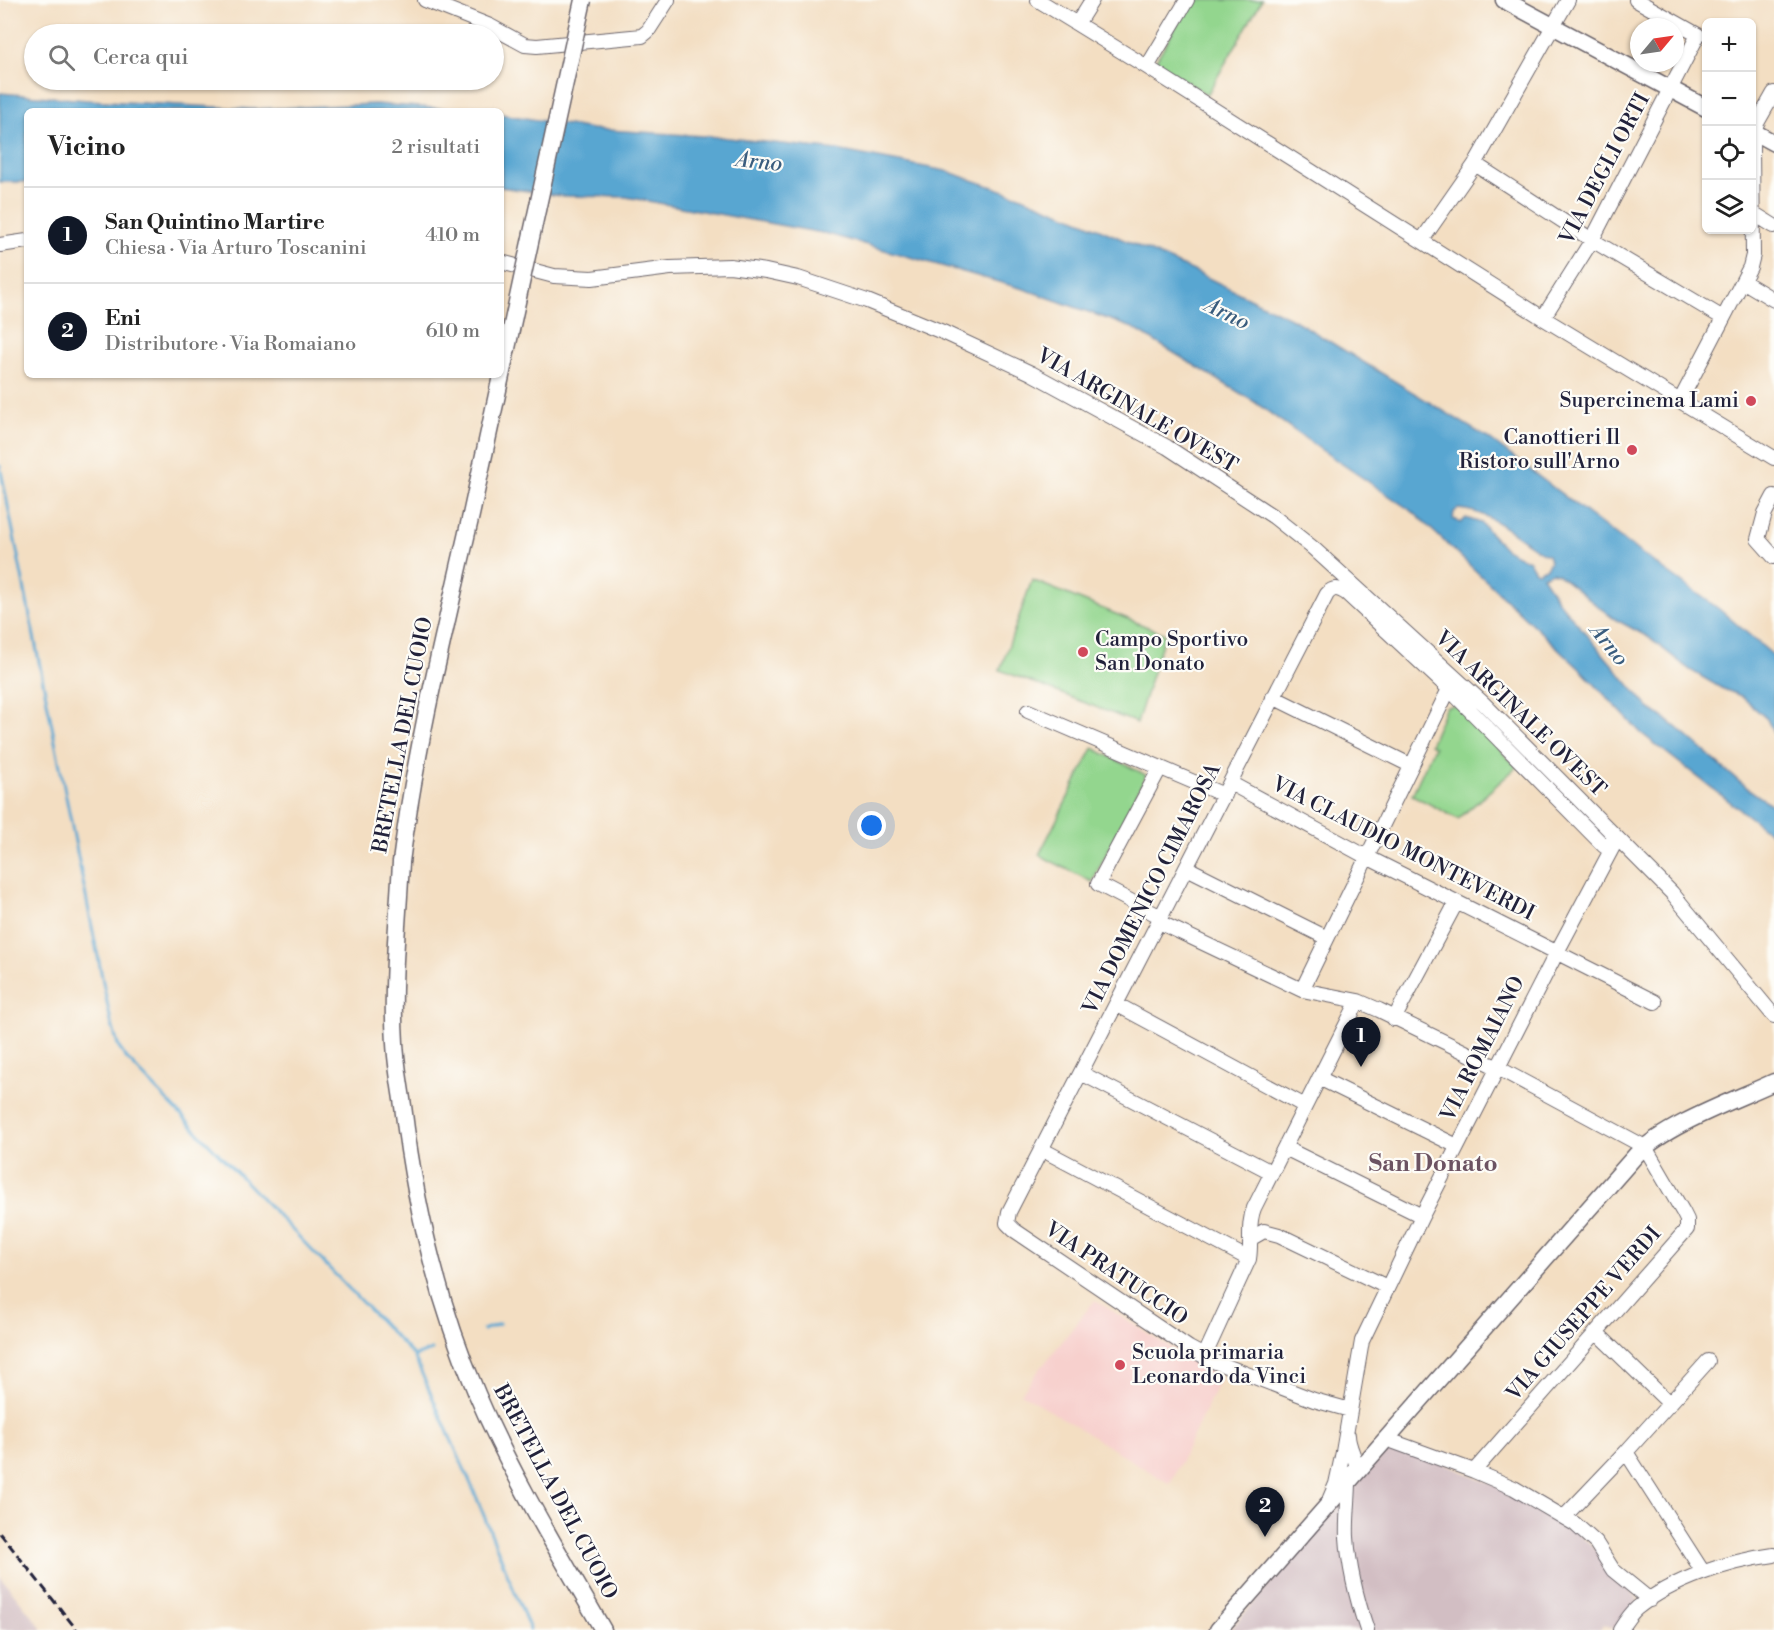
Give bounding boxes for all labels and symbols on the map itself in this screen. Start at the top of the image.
north arrow [1630,18,1684,72]
street label: VIA DEGLI ORTI [1554,89,1656,250]
water label: Arno [733,146,783,178]
water label: Arno [1198,291,1254,336]
street label: VIA ARGINALE OVEST [1031,342,1242,479]
place label: Supercinema Lami [1560,388,1739,414]
marker: Supercinema Lami [1744,394,1758,408]
place label: Canottieri Il Ristoro sull'Arno [1459,425,1620,475]
marker: Canottieri Il Ristoro sull'Arno [1625,443,1639,457]
street label: BRETELLA DEL CUOIO [367,615,439,856]
water label: Arno [1583,617,1634,672]
street label: VIA ARGINALE OVEST [1428,625,1611,803]
place label: Campo Sportivo San Donato [1095,627,1248,677]
marker: Campo Sportivo San Donato [1076,645,1090,659]
street label: VIA DOMENICO CIMAROSA [1077,759,1227,1020]
street label: VIA CLAUDIO MONTEVERDI [1266,771,1539,927]
your location [857,811,886,840]
street label: VIA ROMAIANO [1435,972,1531,1127]
pin: 1 [1342,1018,1380,1067]
district label: San Donato [1368,1149,1498,1179]
street label: VIA PRATUCCIO [1039,1216,1193,1331]
street label: VIA GIUSEPPE VERDI [1500,1221,1667,1407]
place label: Scuola primaria Leonardo da Vinci [1132,1340,1306,1390]
marker: Scuola primaria Leonardo da Vinci [1113,1358,1127,1372]
street label: BRETELLA DEL CUOIO [487,1379,623,1604]
pin: 2 [1246,1488,1284,1537]

